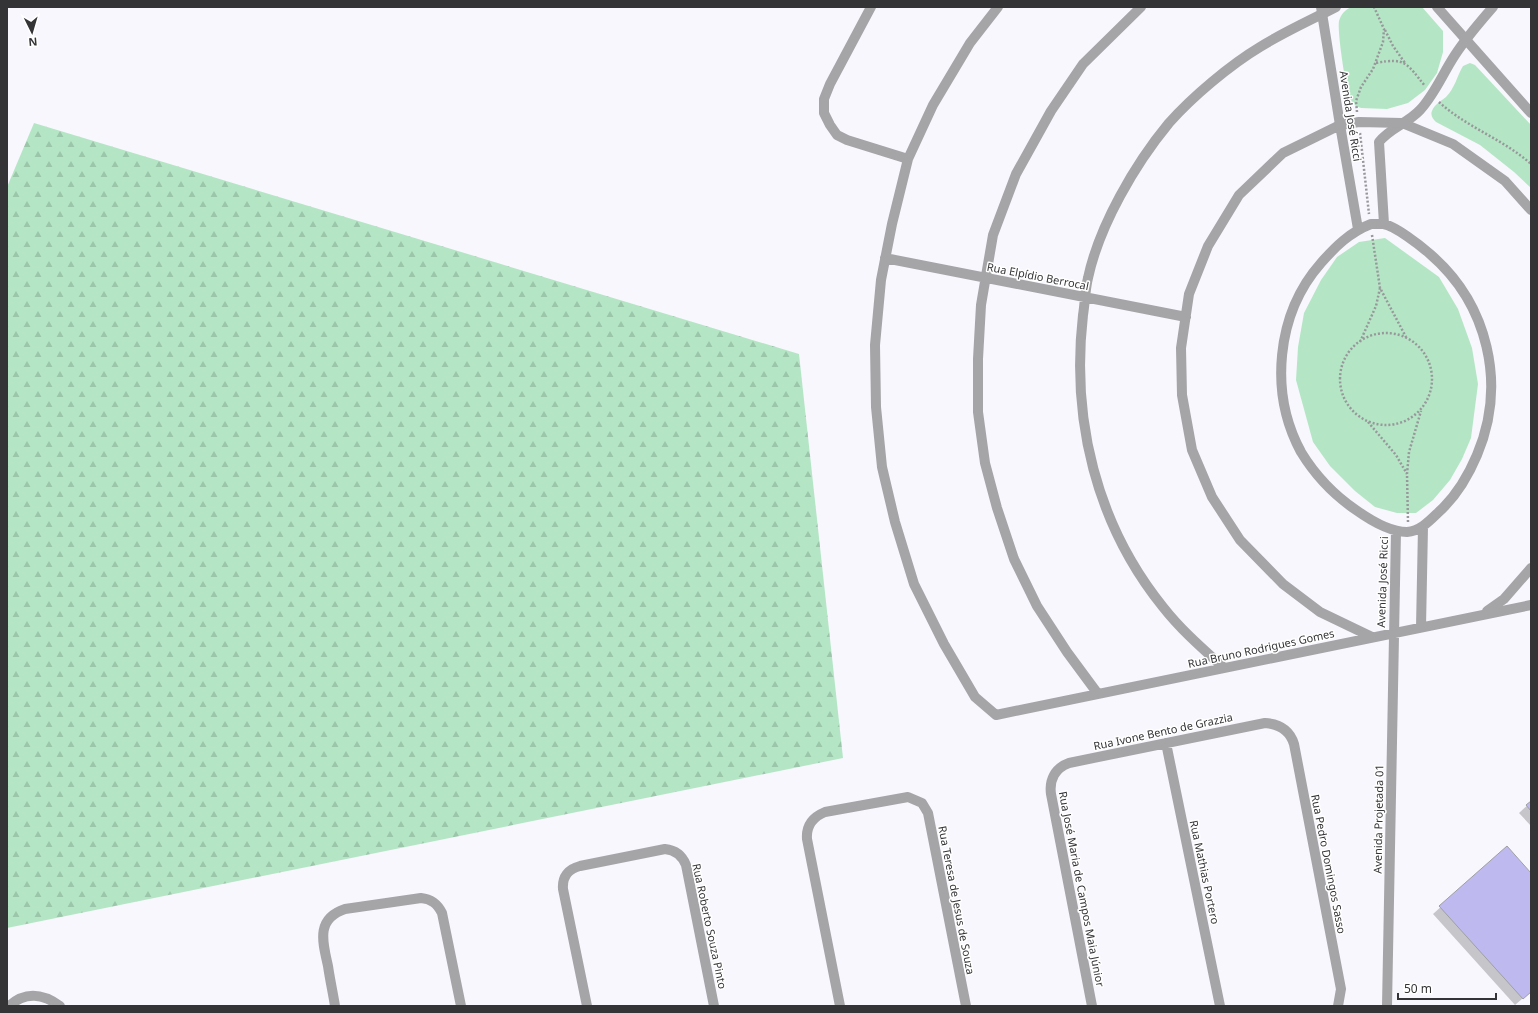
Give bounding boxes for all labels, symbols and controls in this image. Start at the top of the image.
north arrow [12,12,52,52]
text: N [28,35,38,50]
street label: Avenida José Ricci [1336,70,1366,162]
street label: Rua Elpídio Berrocal [986,259,1090,293]
street label: Avenida José Ricci [1373,536,1391,628]
street label: Rua Bruno Rodrigues Gomes [1186,625,1336,671]
street label: Rua Ivone Bento de Grazzia [1092,709,1234,753]
street label: Avenida Projetada 01 [1370,764,1386,874]
street label: Rua José Maria de Campos Maia Júnior [1056,790,1108,988]
street label: Rua Pedro Domingos Sasso [1308,793,1350,935]
street label: Rua Mathias Portero [1187,819,1223,926]
street label: Rua Teresa de Jesus de Souza [935,824,979,976]
street label: Rua Roberto Souza Pinto [689,862,731,990]
scale bar [1398,975,1496,1001]
text: 50 m [1404,980,1432,997]

